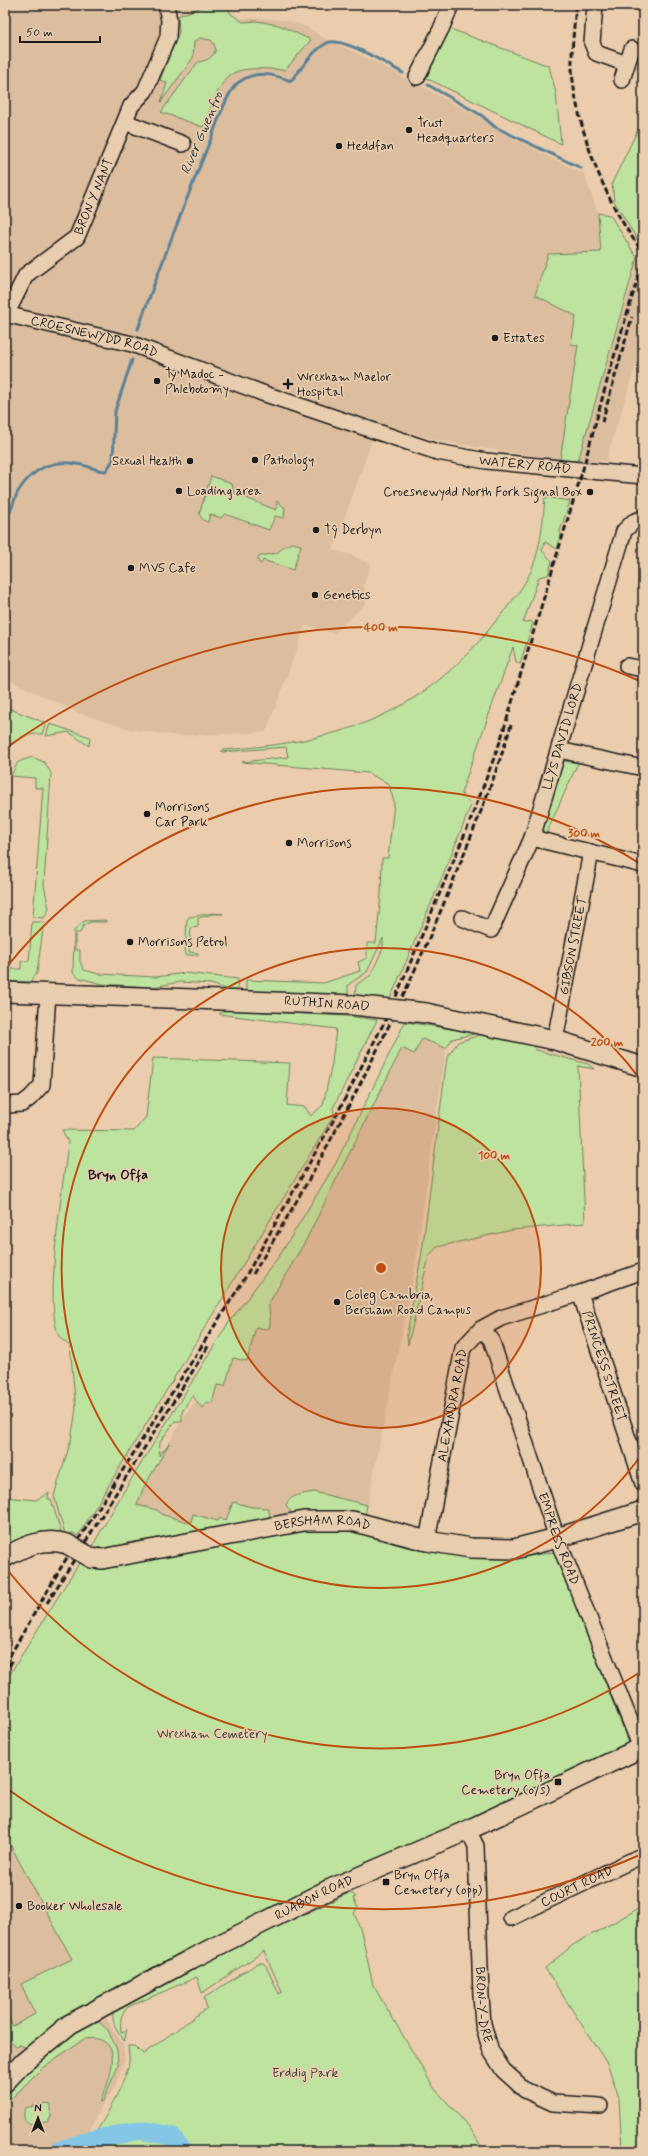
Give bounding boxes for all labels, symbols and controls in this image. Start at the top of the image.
scale bar [20,18,100,44]
text: 50 m [26,25,53,41]
water label: River Gwenfro [176,88,228,177]
place label: Trust Headquarters [417,115,494,147]
marker: Trust Headquarters [404,125,414,135]
place label: Heddfan [347,138,394,155]
marker: Heddfan [334,141,344,151]
street label: BRON Y NANT [70,155,117,237]
street label: CROESNEWYDD ROAD [29,312,160,361]
place label: Estates [503,330,545,347]
marker: Estates [490,333,500,343]
place label: Ty Madoc - Phlebotomy [165,366,229,398]
place label: Wrexham Maelor Hospital [297,369,392,401]
marker: Ty Madoc - Phlebotomy [152,376,162,386]
marker: Wrexham Maelor Hospital [282,378,294,390]
street label: WATERY ROAD [477,451,572,478]
place label: Pathology [263,452,314,471]
place label: Sexual Health [112,453,182,470]
marker: Pathology [250,455,260,465]
marker: Sexual Health [185,456,195,466]
place label: Loading area [187,483,262,500]
place label: Croesnewydd North Fork Signal Box [383,484,582,503]
marker: Loading area [174,486,184,496]
marker: Croesnewydd North Fork Signal Box [585,487,595,497]
place label: Tŷ Derbyn [324,522,382,539]
marker: Tŷ Derbyn [311,525,321,535]
place label: MVS Cafe [139,560,196,577]
marker: MVS Cafe [126,563,136,573]
place label: Genetics [323,587,371,604]
marker: Genetics [310,590,320,600]
text: 400 m [364,620,398,636]
street label: LLYS DAVID LORD [538,681,586,792]
place label: Morrisons Car Park [155,799,210,831]
marker: Morrisons Car Park [142,809,152,819]
text: 300 m [568,826,601,842]
place label: Morrisons [297,835,352,852]
marker: Morrisons [284,838,294,848]
street label: GIBSON STREET [555,894,591,996]
place label: Morrisons Petrol [138,934,227,951]
marker: Morrisons Petrol [125,937,135,947]
street label: RUTHIN ROAD [284,993,370,1015]
text: 200 m [591,1035,624,1051]
text: 100 m [478,1148,511,1164]
district label: Bryn Offa [88,1166,148,1184]
centre of rings [374,1261,388,1275]
place label: Coleg Cambria, Bersham Road Campus [345,1287,471,1319]
marker: Coleg Cambria, Bersham Road Campus [332,1297,342,1307]
street label: PRINCESS STREET [578,1309,630,1424]
street label: ALEXANDRA ROAD [433,1347,471,1463]
street label: EMPRESS ROAD [534,1490,583,1587]
street label: BERSHAM ROAD [273,1512,372,1535]
park label: Wrexham Cemetery [157,1726,267,1743]
place label: Bryn Offa Cemetery (o/s) [461,1767,550,1799]
marker: Bryn Offa Cemetery (o/s) [553,1777,563,1787]
street label: COURT ROAD [538,1862,616,1911]
place label: Bryn Offa Cemetery (opp) [394,1867,483,1899]
street label: RUABON ROAD [272,1872,356,1924]
marker: Bryn Offa Cemetery (opp) [381,1877,391,1887]
place label: Booker Wholesale [27,1898,123,1915]
marker: Booker Wholesale [14,1901,24,1911]
street label: BRON-Y-DRE [472,1966,497,2045]
park label: Erddig Park [272,2065,339,2082]
north arrow [18,2098,58,2138]
text: N [34,2102,42,2116]

